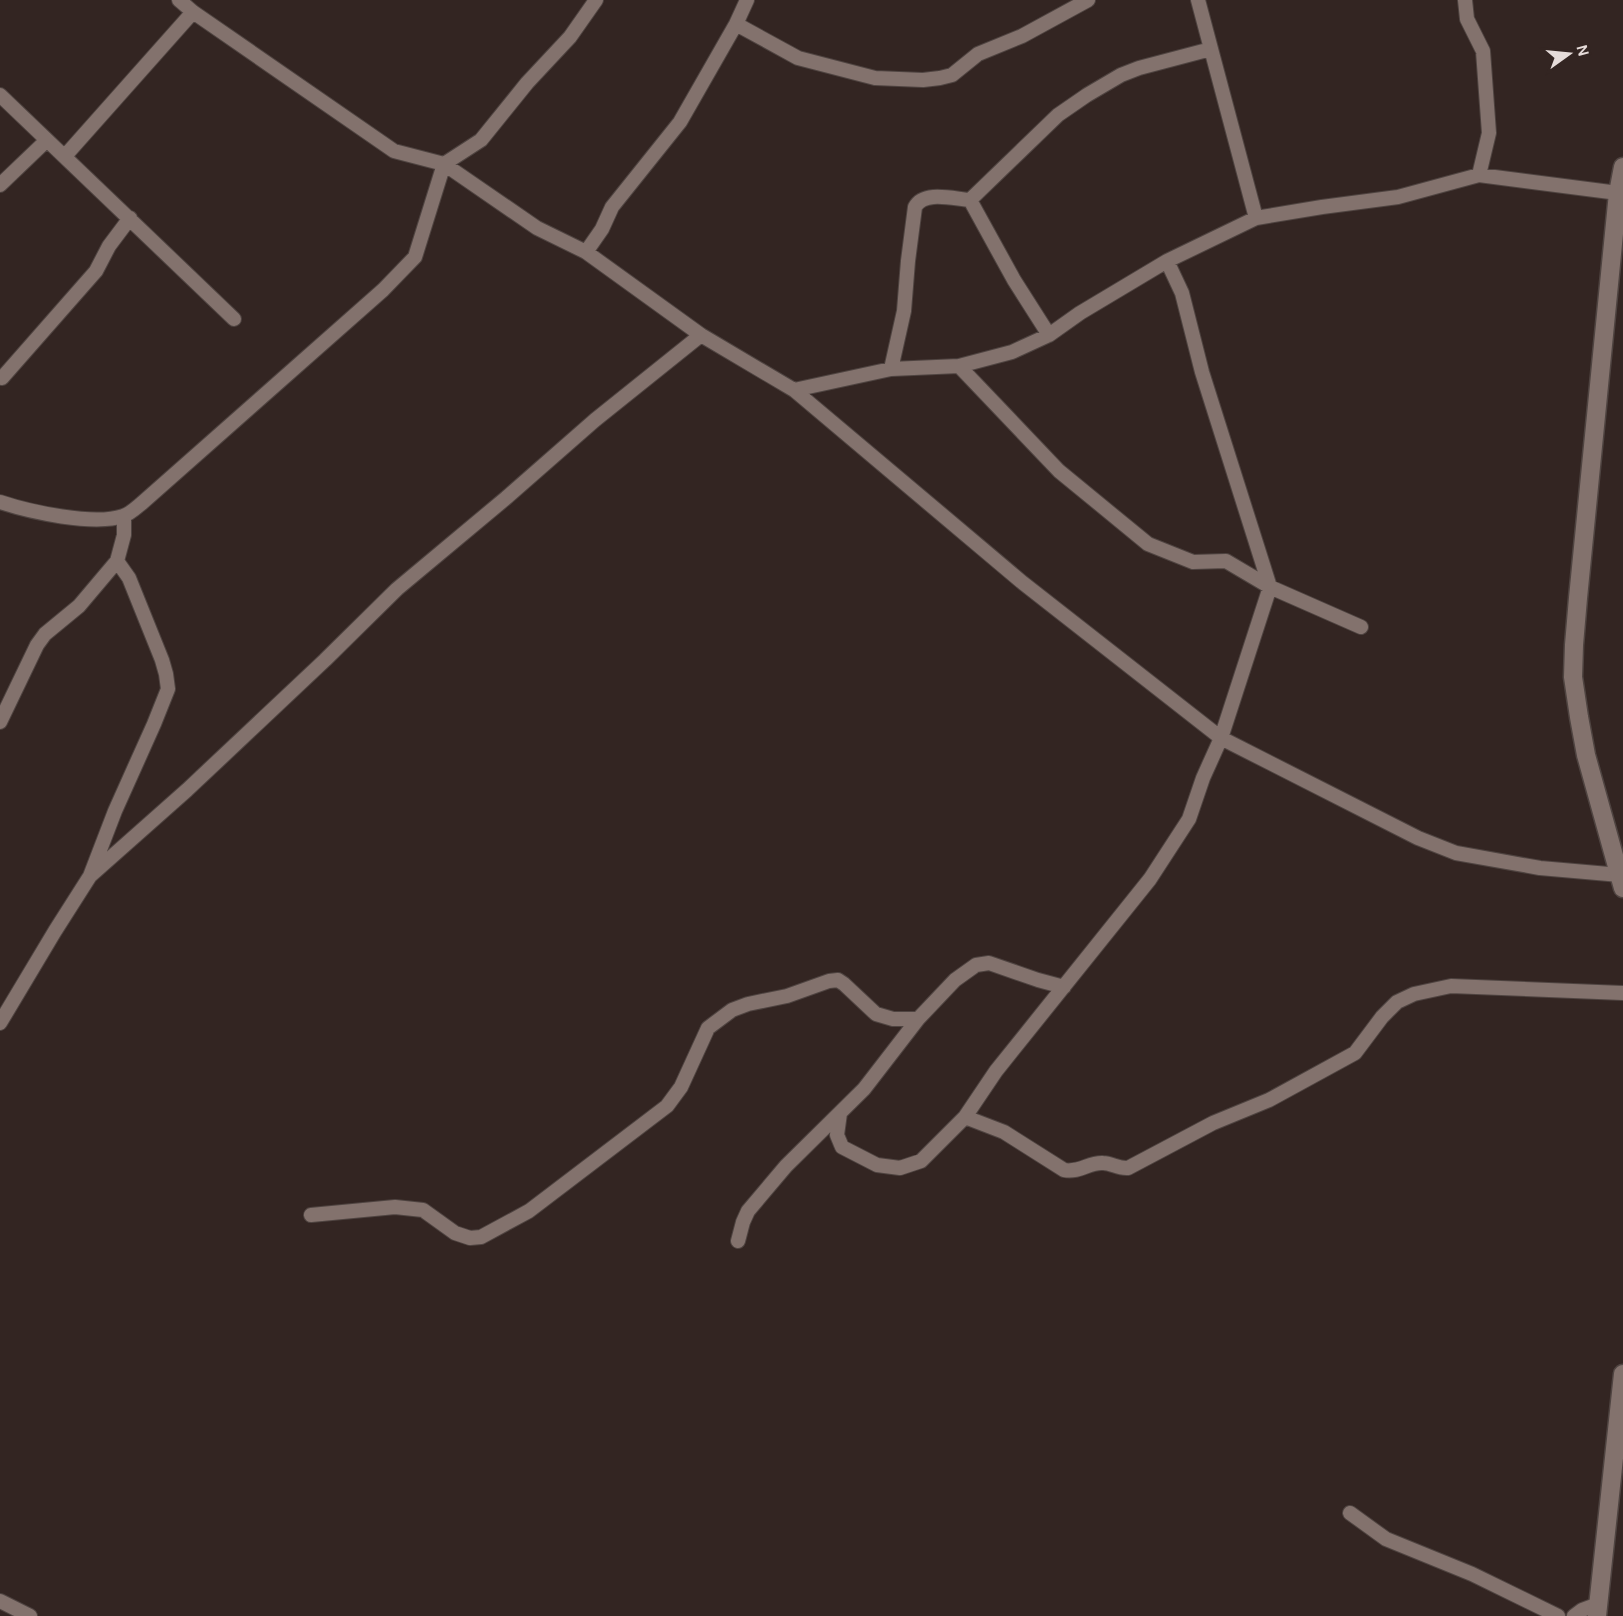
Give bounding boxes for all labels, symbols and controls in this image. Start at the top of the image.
north arrow [1539,24,1599,84]
text: N [1572,42,1594,58]

